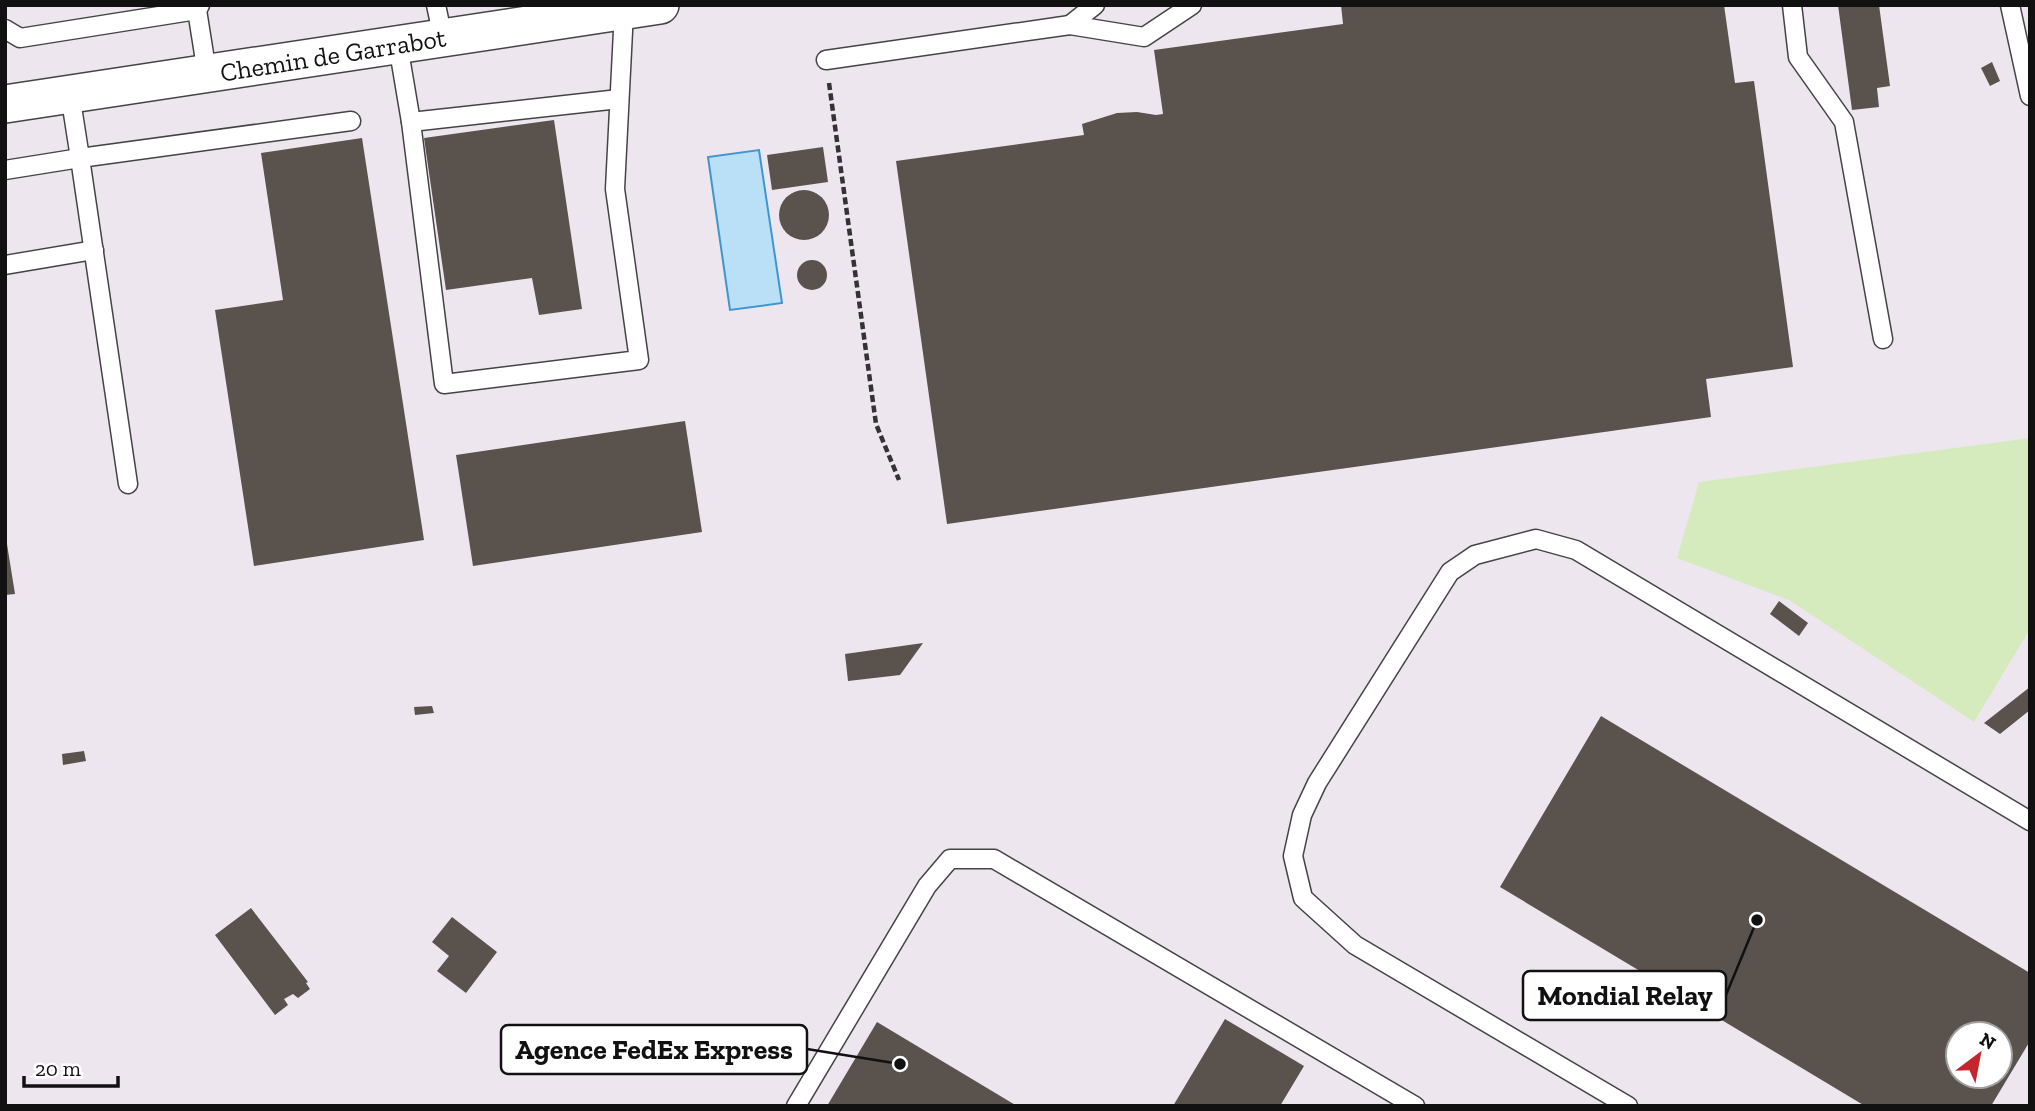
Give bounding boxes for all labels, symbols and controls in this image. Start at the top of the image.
street label: Chemin de Garrabot [218,21,449,89]
callout: Mondial Relay [1523,971,1726,1020]
text: Mondial Relay [1537,979,1713,1012]
north arrow [1944,1020,2014,1090]
callout: Agence FedEx Express [501,1025,807,1074]
text: N [1976,1027,2000,1055]
text: Agence FedEx Express [515,1033,793,1066]
scale bar [24,1044,119,1088]
text: 20 m [35,1056,81,1081]

